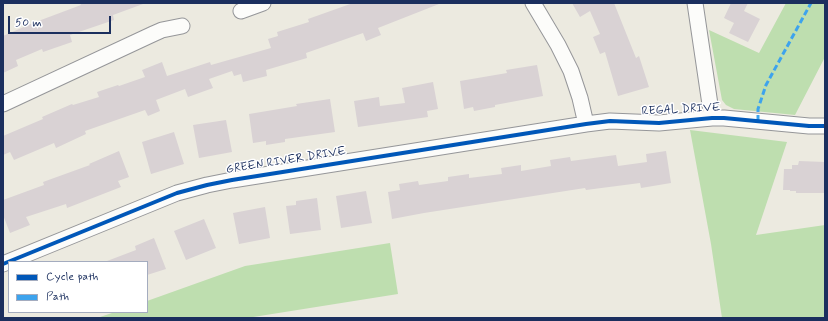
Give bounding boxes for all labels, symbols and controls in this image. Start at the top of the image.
scale bar [10,8,113,34]
text: 50 m [15,15,42,31]
street label: REGAL DRIVE [641,101,721,119]
street label: GREEN RIVER DRIVE [225,144,347,178]
legend [8,261,148,313]
text: Cycle path [46,269,98,285]
text: Path [46,289,69,305]

